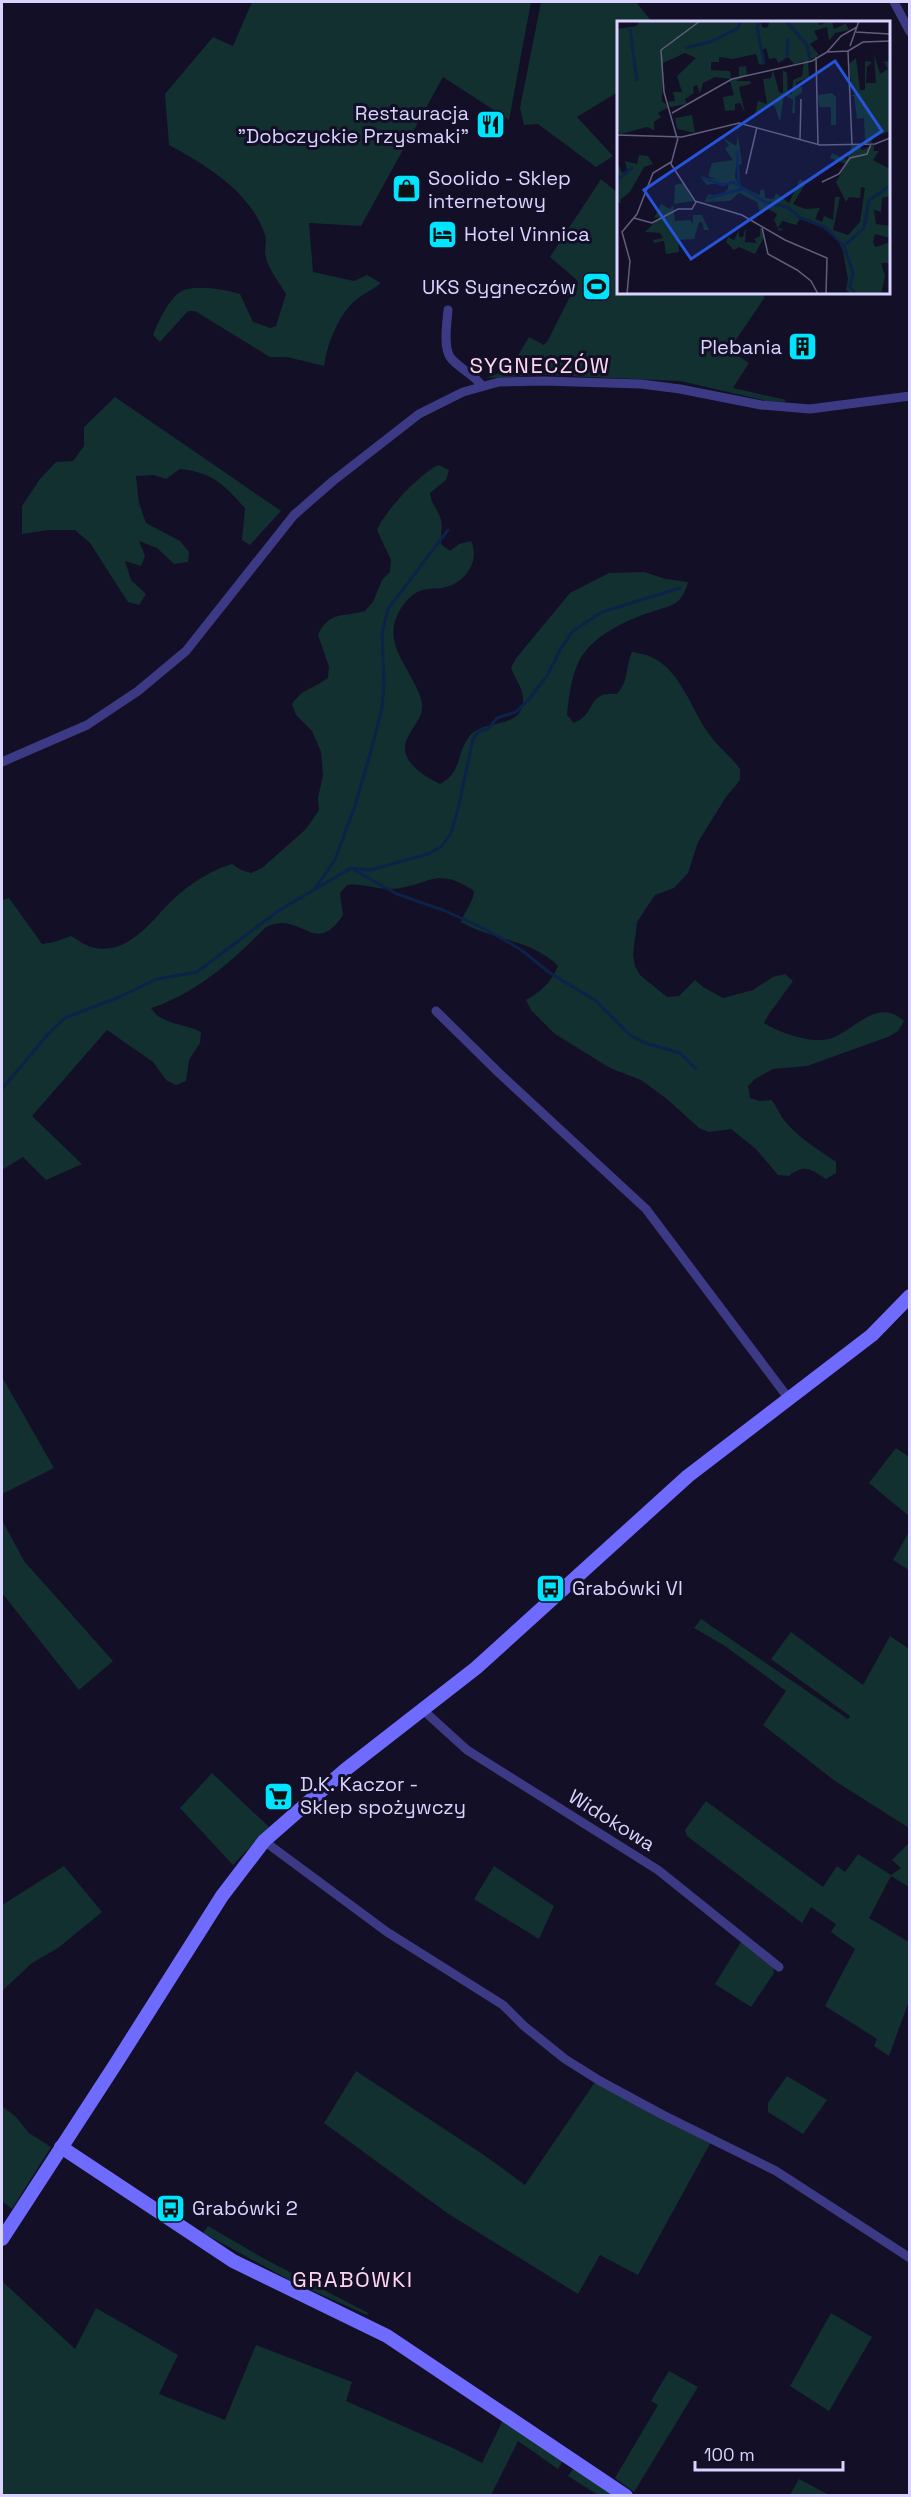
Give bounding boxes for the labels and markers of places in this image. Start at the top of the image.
place label: Restauracja "Dobczyckie Przysmaki" [238,100,469,149]
restaurant icon: Restauracja "Dobczyckie Przysmaki" [474,109,506,141]
place label: Soolido - Sklep internetowy [428,165,571,214]
shop icon: Soolido - Sklep internetowy [391,173,423,205]
hotel icon: Hotel Vinnica [427,218,459,250]
place label: Hotel Vinnica [464,221,590,247]
sports icon: UKS Sygneczów [581,271,613,303]
place label: UKS Sygneczów [422,274,576,300]
building icon: Plebania [787,331,819,363]
place label: Plebania [700,334,782,360]
bus stop icon: Grabówki VI [535,1572,567,1604]
place label: Grabówki VI [572,1575,683,1601]
place label: D.K. Kaczor - Sklep spożywczy [300,1771,466,1820]
supermarket icon: D.K. Kaczor - Sklep spożywczy [263,1780,295,1812]
bus stop icon: Grabówki 2 [155,2192,187,2224]
place label: Grabówki 2 [192,2195,298,2221]

